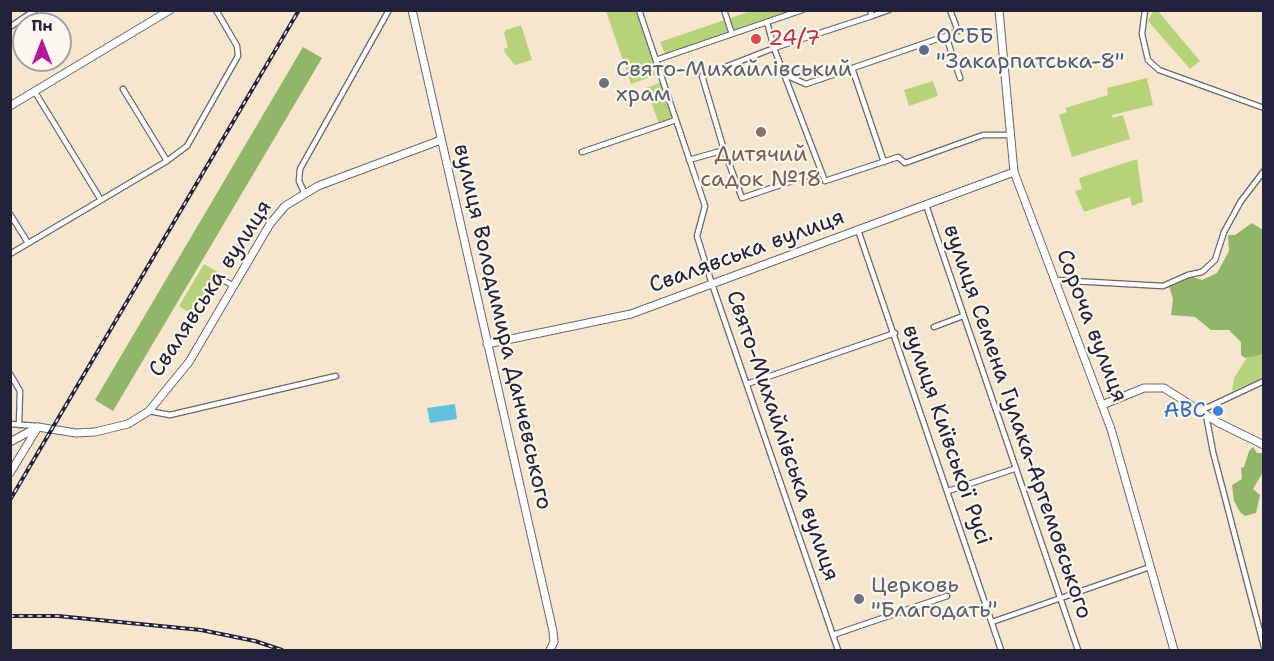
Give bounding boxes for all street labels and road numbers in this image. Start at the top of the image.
street label: вулиця Володимира Данчевського [447,142,557,512]
street label: Свалявська вулиця [144,196,278,382]
street label: Свалявська вулиця [646,204,848,300]
street label: вулиця Семена Гулака-Артемовського [937,221,1097,623]
street label: Сороча вулиця [1050,246,1132,406]
street label: Свято-Михайлівська вулиця [720,287,844,585]
street label: вулиця Київської Русі [896,321,996,549]

